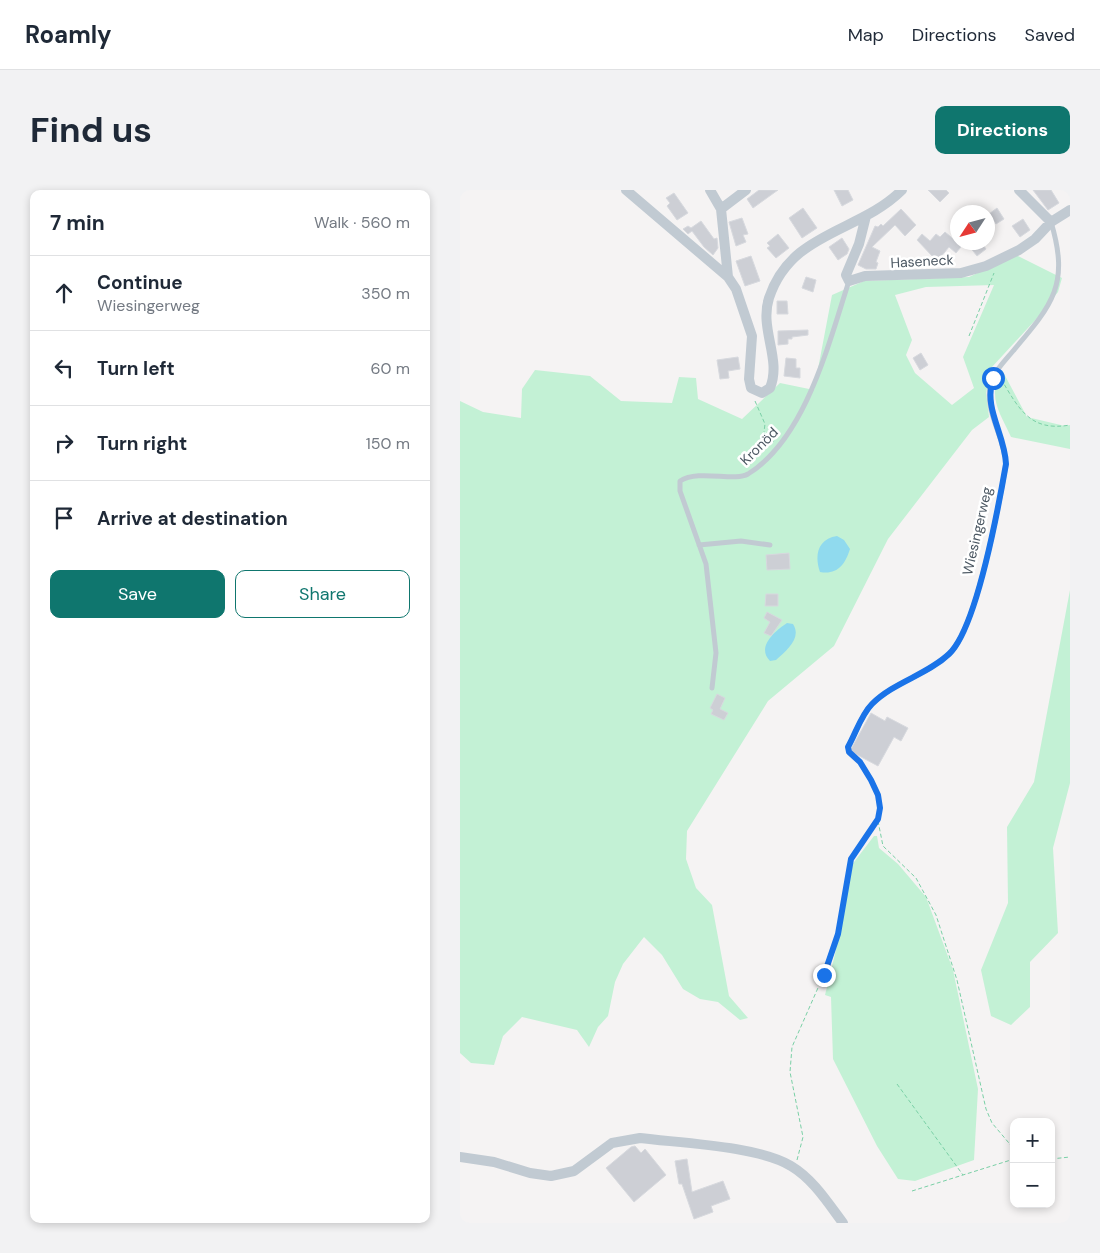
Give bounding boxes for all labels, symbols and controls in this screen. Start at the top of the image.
text: Roamly [25,19,112,50]
text: Map [848,23,884,47]
text: Directions [912,23,997,47]
text: Saved [1025,23,1075,47]
button: Directions [935,106,1070,154]
text: Find us [30,107,152,153]
north arrow [950,205,995,250]
text: 7 min [50,209,105,237]
text: Walk · 560 m [314,212,410,233]
street label: Haseneck [890,250,954,272]
text: Continue [97,270,183,295]
icon: ahead [50,279,78,307]
text: 350 m [361,283,410,304]
text: Wiesingerweg [97,295,200,316]
icon: left [50,354,78,382]
text: Turn left [97,356,175,381]
text: 60 m [370,358,410,379]
route start [982,367,1005,390]
street label: Kronöd [736,423,782,469]
icon: right [50,429,78,457]
text: Turn right [97,431,187,456]
text: 150 m [366,433,410,454]
street label: Wiesingerweg [958,485,996,577]
icon: arrive [50,504,78,532]
text: Arrive at destination [97,506,288,531]
button: Save [50,570,225,618]
button: Share [235,570,410,618]
route end [813,964,836,987]
map controls [1010,1118,1055,1208]
button: + [1010,1118,1055,1163]
button: − [1010,1163,1055,1208]

